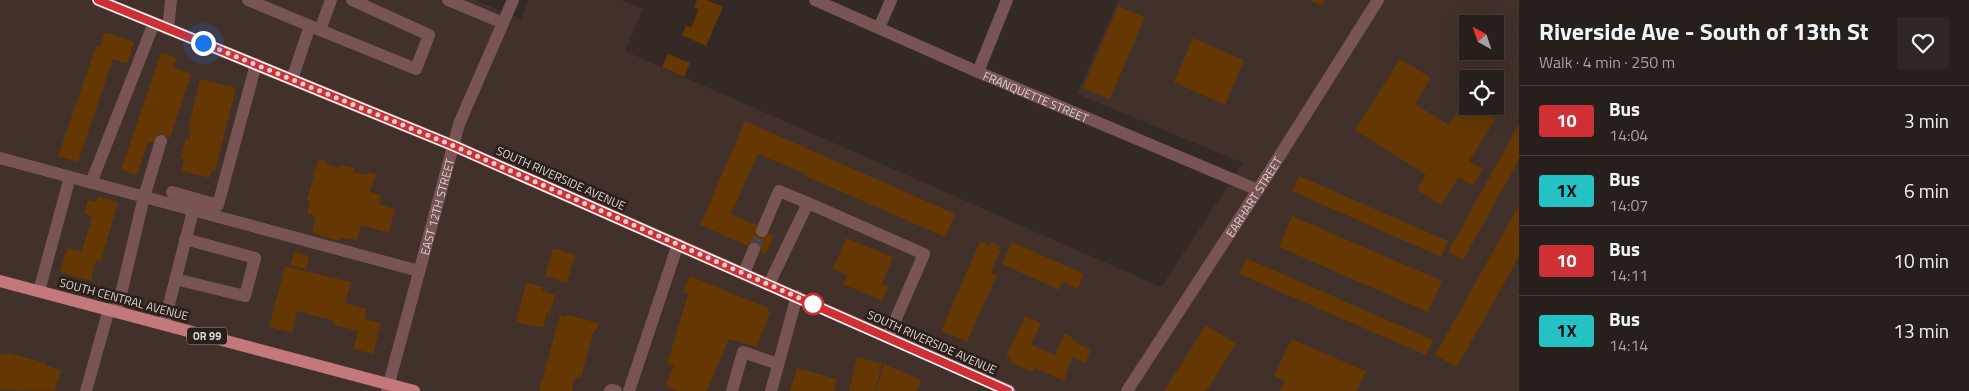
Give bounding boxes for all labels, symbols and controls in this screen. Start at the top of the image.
text: Riverside Ave - South of 13th St [1539,13,1869,49]
north arrow [1459,15,1504,60]
map controls [1459,15,1504,115]
button: heart [1897,17,1949,69]
your location [191,31,216,56]
text: Walk · 4 min · 250 m [1539,50,1675,74]
street label: FRANQUETTE STREET [980,66,1092,127]
button: locate [1459,70,1504,115]
text: Bus [1609,94,1640,123]
text: 3 min [1904,106,1949,135]
text: 10 [1556,107,1577,134]
text: 14:04 [1609,123,1648,147]
street label: SOUTH RIVERSIDE AVENUE [493,141,629,215]
street label: EARHART STREET [1220,152,1287,241]
street label: EAST 12TH STREET [415,155,459,257]
text: Bus [1609,164,1640,193]
text: 6 min [1904,176,1949,205]
text: 1X [1556,177,1577,204]
text: 14:07 [1609,193,1648,217]
text: Bus [1609,234,1640,263]
text: 10 min [1893,246,1949,275]
text: 10 [1556,247,1577,274]
text: 14:11 [1609,263,1648,287]
street label: SOUTH CENTRAL AVENUE [58,273,191,325]
unlabelled marker [802,293,824,315]
text: Bus [1609,304,1640,333]
street label: SOUTH RIVERSIDE AVENUE [864,305,1000,379]
text: 13 min [1893,316,1949,345]
text: 1X [1556,317,1577,344]
road number: OR 99 [187,328,227,344]
text: 14:14 [1609,333,1648,357]

